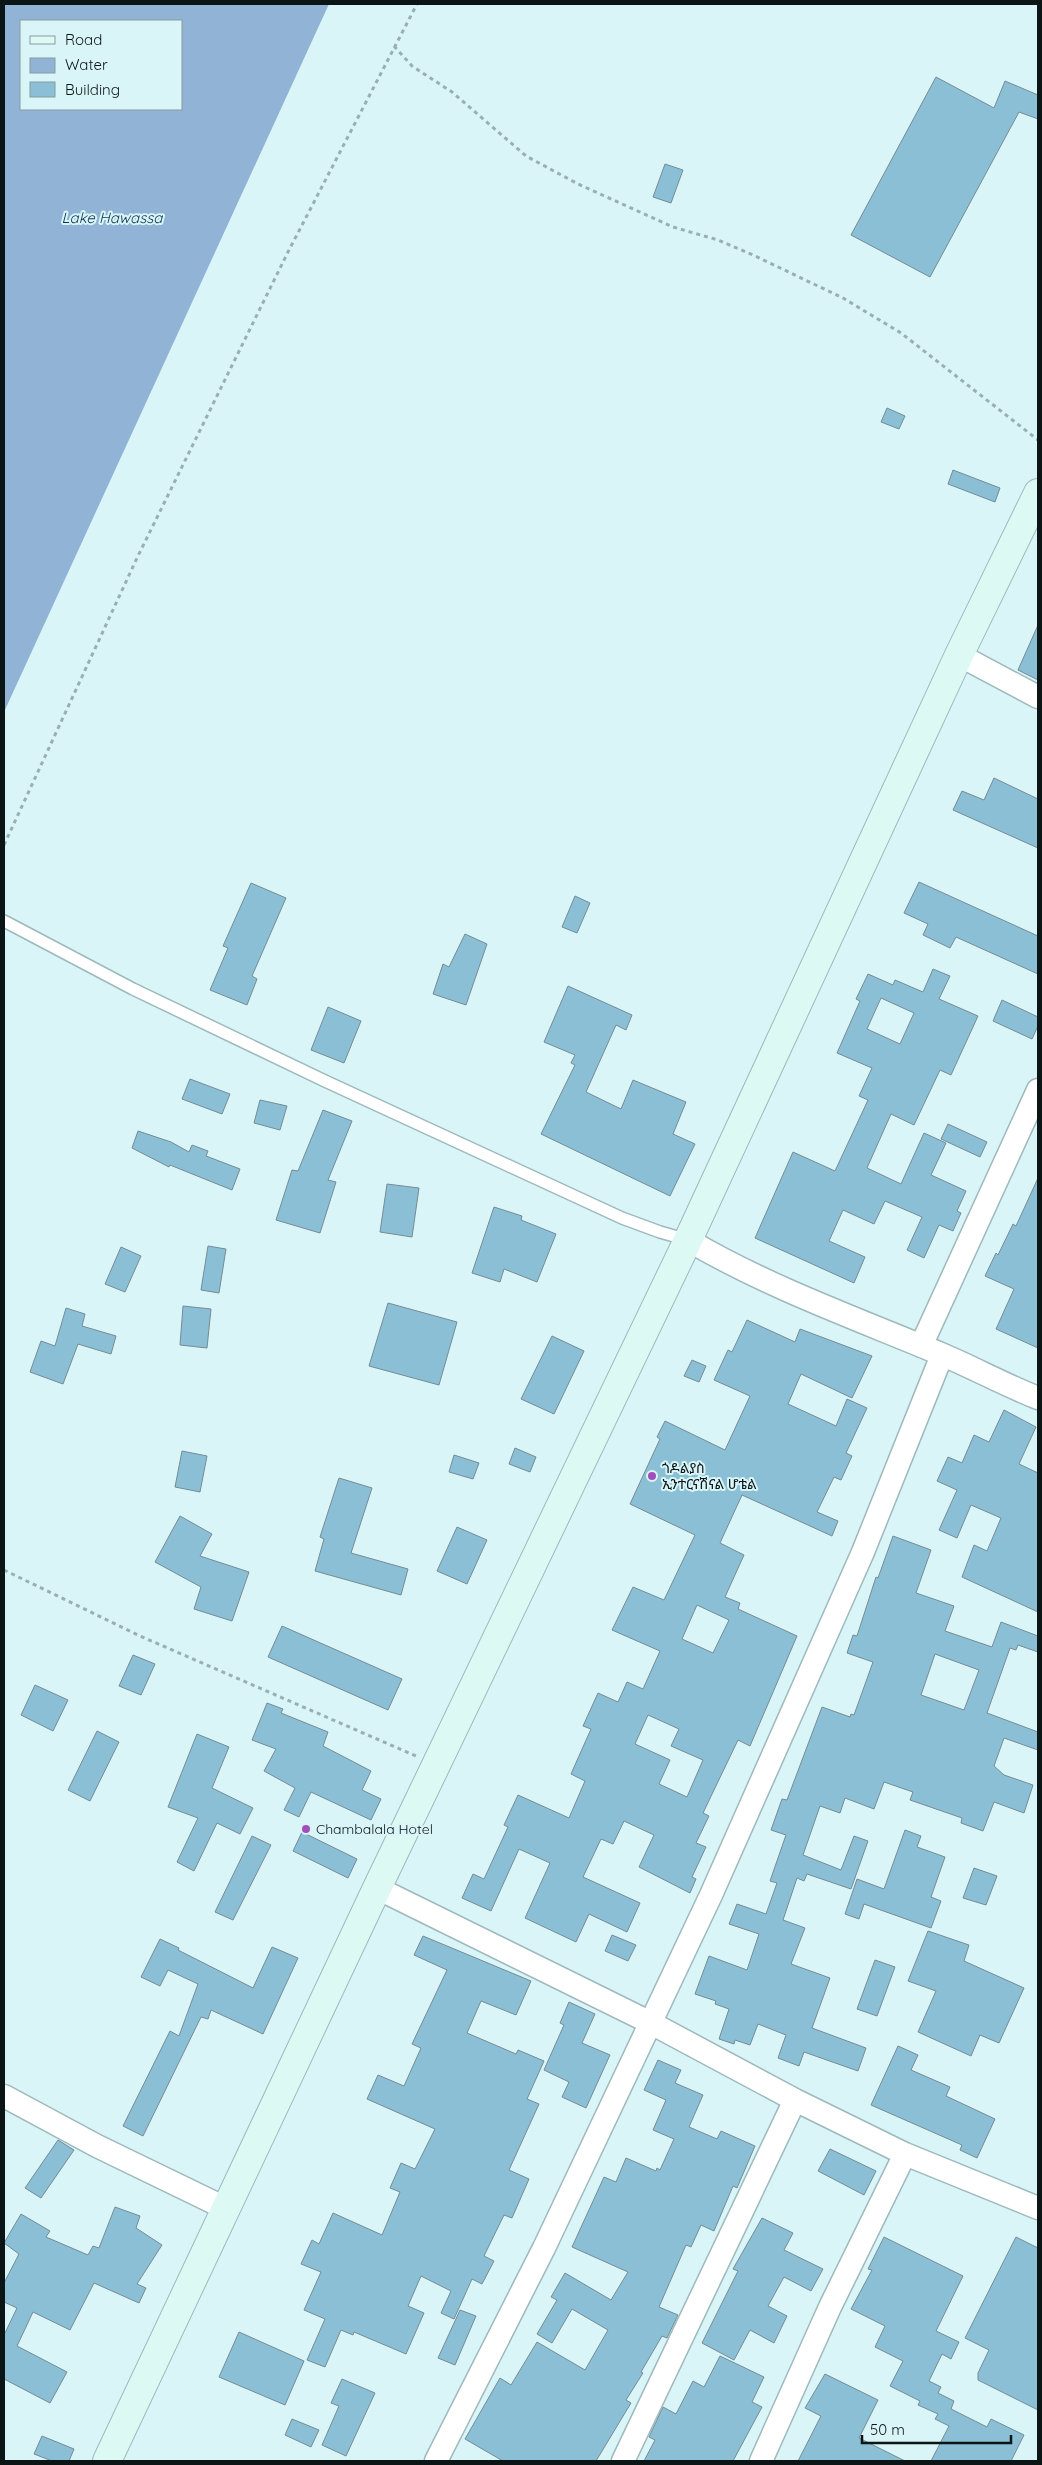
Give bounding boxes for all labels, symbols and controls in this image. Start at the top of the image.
legend [20,20,182,110]
text: Road [65,30,102,49]
text: Water [65,55,108,74]
text: Building [65,80,120,99]
water label: Lake Hawassa [62,208,163,227]
place label: ጎዶልያስ ኢንተርናሽናል ሆቴል [662,1459,757,1493]
marker: ጎዶልያስ ኢንተርናሽናል ሆቴል [646,1470,658,1482]
place label: Chambalala Hotel [316,1820,433,1838]
marker: Chambalala Hotel [300,1823,312,1835]
scale bar [862,2412,1011,2444]
text: 50 m [870,2420,905,2439]

